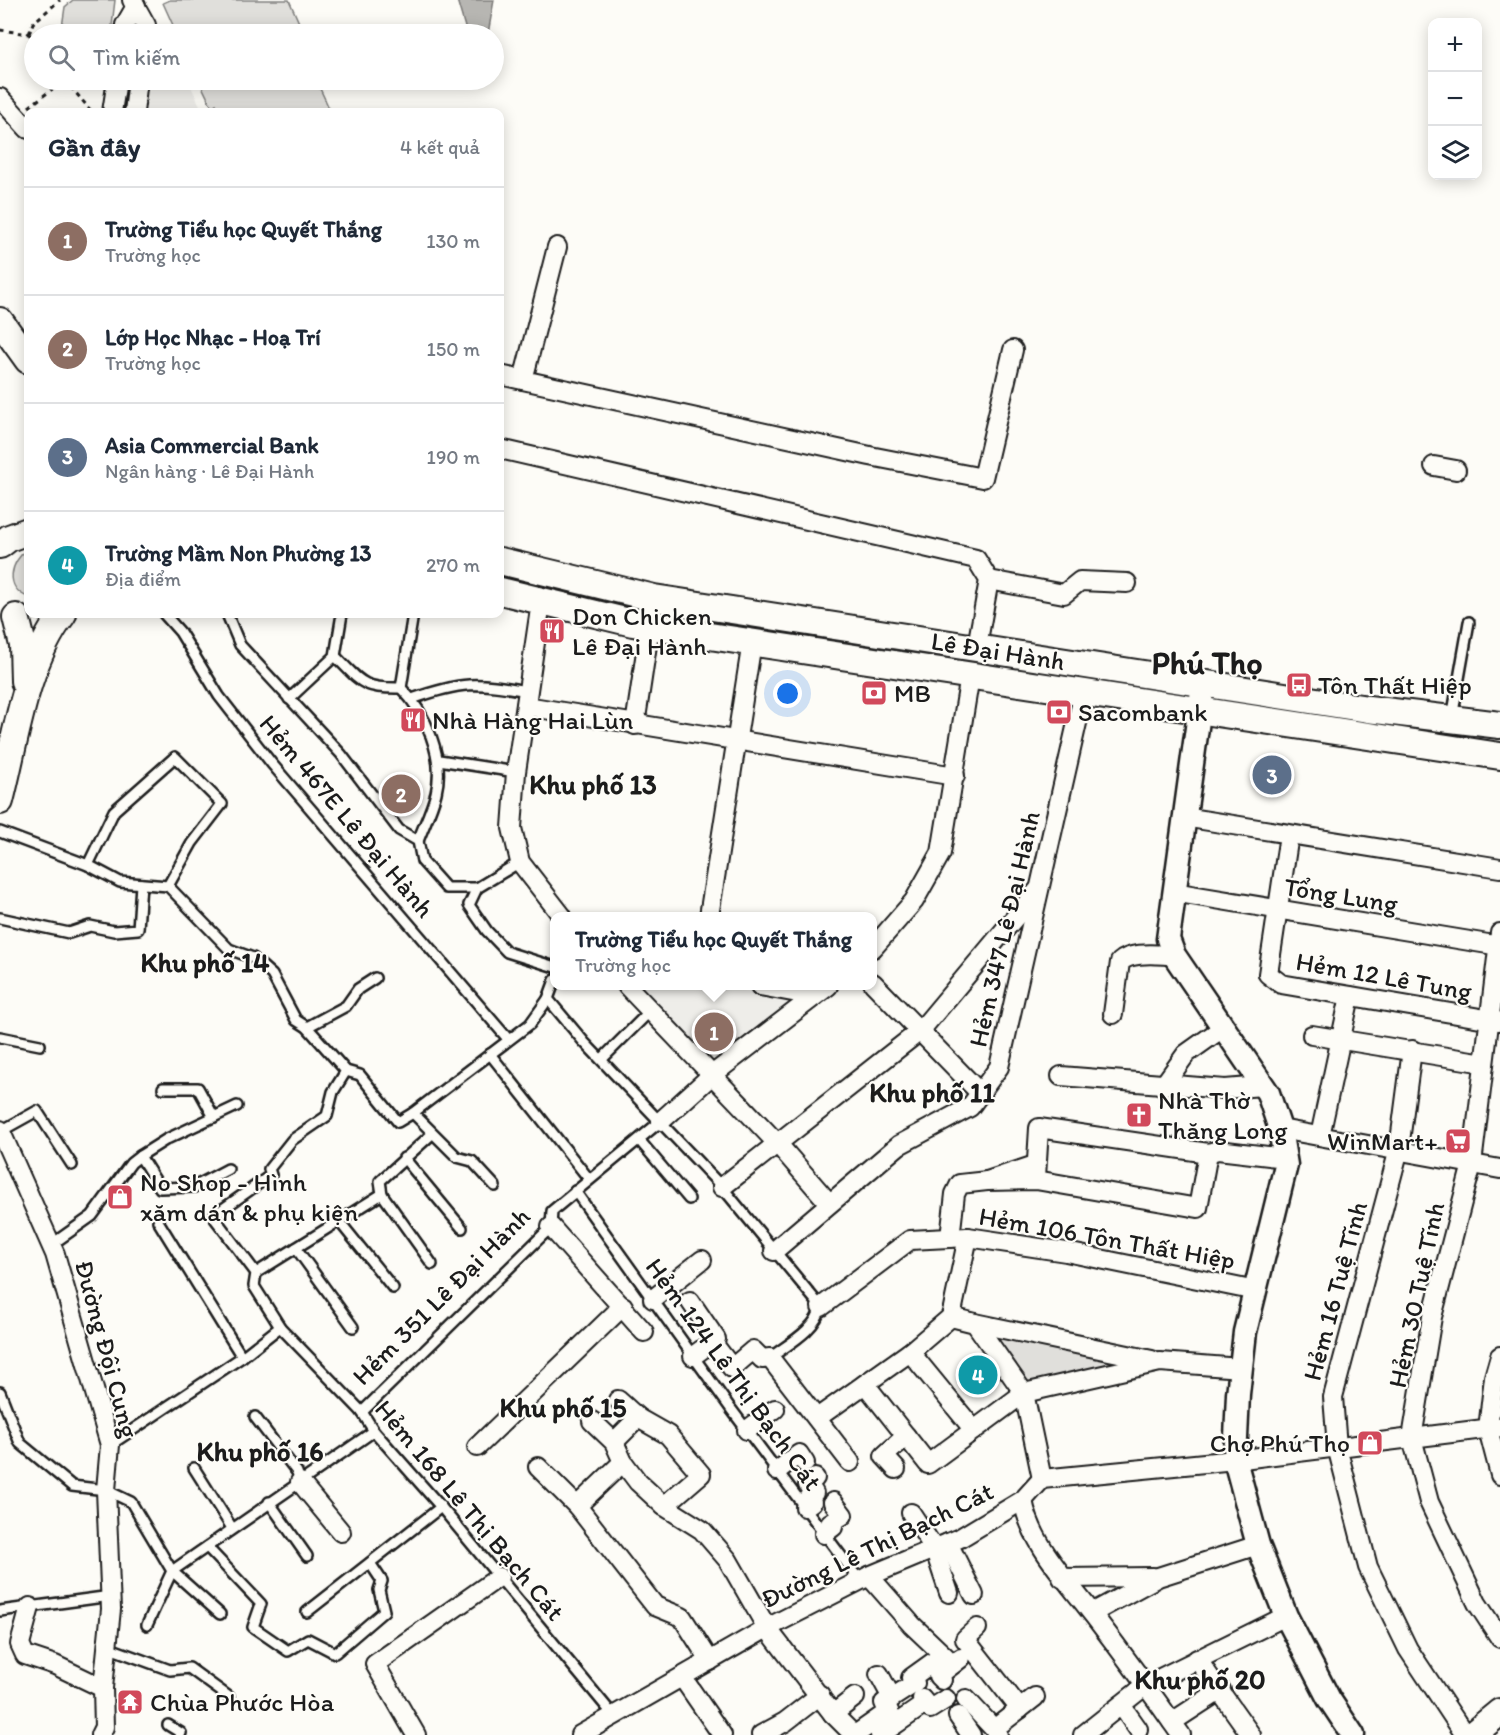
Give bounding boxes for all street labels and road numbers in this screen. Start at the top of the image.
street label: Lê Đại Hành [929,625,1067,677]
street label: Hẻm 467E Lê Đại Hành [253,708,441,924]
street label: Hẻm 347 Lê Đại Hành [961,808,1047,1050]
street label: Tổng Lung [1282,870,1401,920]
street label: Hẻm 12 Lê Tung [1294,945,1475,1007]
street label: Hẻm 16 Tuệ Tĩnh [1296,1198,1374,1384]
street label: Hẻm 30 Tuệ Tĩnh [1381,1199,1451,1391]
street label: Hẻm 351 Lê Đại Hành [345,1200,537,1392]
street label: Hẻm 106 Tôn Thất Hiệp [976,1200,1238,1276]
street label: Hẻm 124 Lê Thị Bạch Cát [639,1251,829,1497]
street label: Đường Đội Cung [68,1257,146,1442]
street label: Hẻm 168 Lê Thị Bạch Cát [368,1393,572,1627]
street label: Đường Lê Thị Bạch Cát [756,1475,999,1615]

